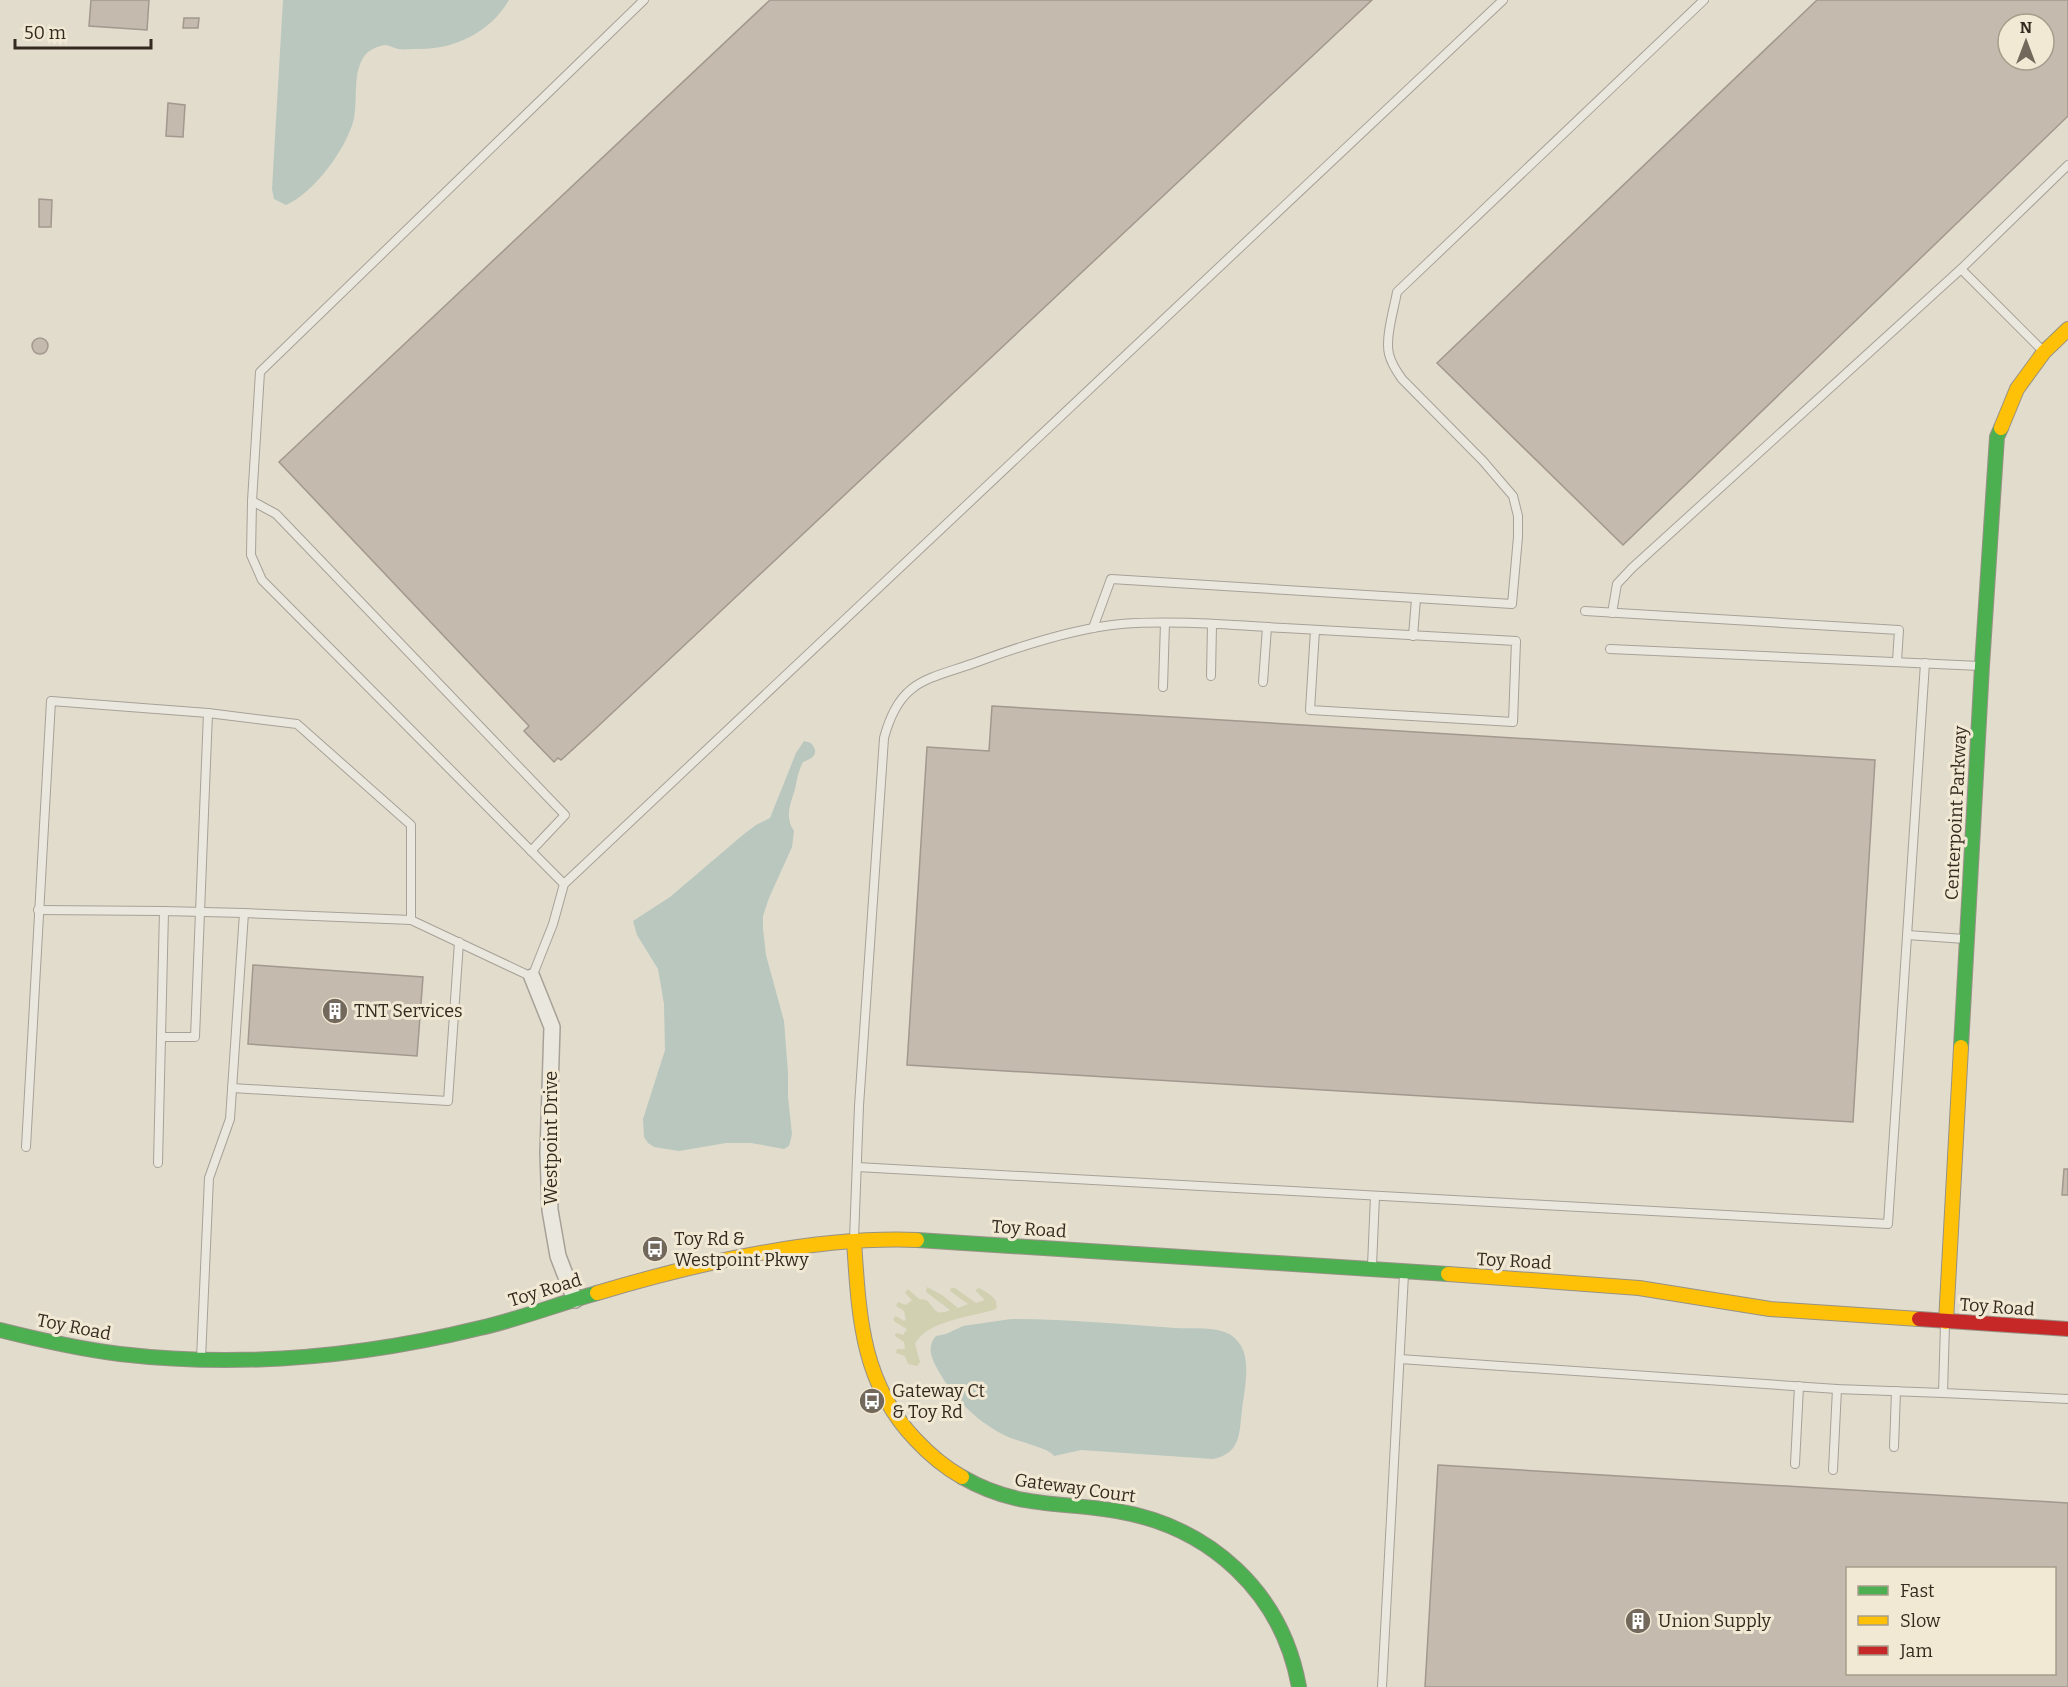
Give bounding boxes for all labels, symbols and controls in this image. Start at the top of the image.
scale bar [15,12,152,50]
north arrow [1996,12,2056,72]
text: N [2020,18,2032,37]
text: 50 m [24,22,66,44]
street label: Centerpoint Parkway [1940,725,1972,901]
building icon: TNT Services [320,996,350,1026]
place label: TNT Services [354,1000,463,1022]
street label: Westpoint Drive [540,1071,562,1205]
street label: Toy Road [991,1215,1068,1243]
place label: Toy Rd & Westpoint Pkwy [674,1228,809,1271]
bus stop icon: Toy Rd & Westpoint Pkwy [640,1234,670,1264]
street label: Toy Road [1476,1248,1552,1274]
street label: Toy Road [506,1268,584,1311]
street label: Toy Road [1959,1293,2036,1321]
street label: Toy Road [35,1309,113,1345]
place label: Gateway Ct & Toy Rd [892,1380,986,1423]
bus stop icon: Gateway Ct & Toy Rd [857,1386,887,1416]
street label: Gateway Court [1013,1469,1138,1507]
legend [1846,1567,2056,1675]
text: Fast [1900,1580,1935,1602]
building icon: Union Supply [1623,1606,1653,1636]
place label: Union Supply [1658,1610,1772,1632]
text: Slow [1900,1610,1941,1632]
text: Jam [1899,1640,1933,1662]

